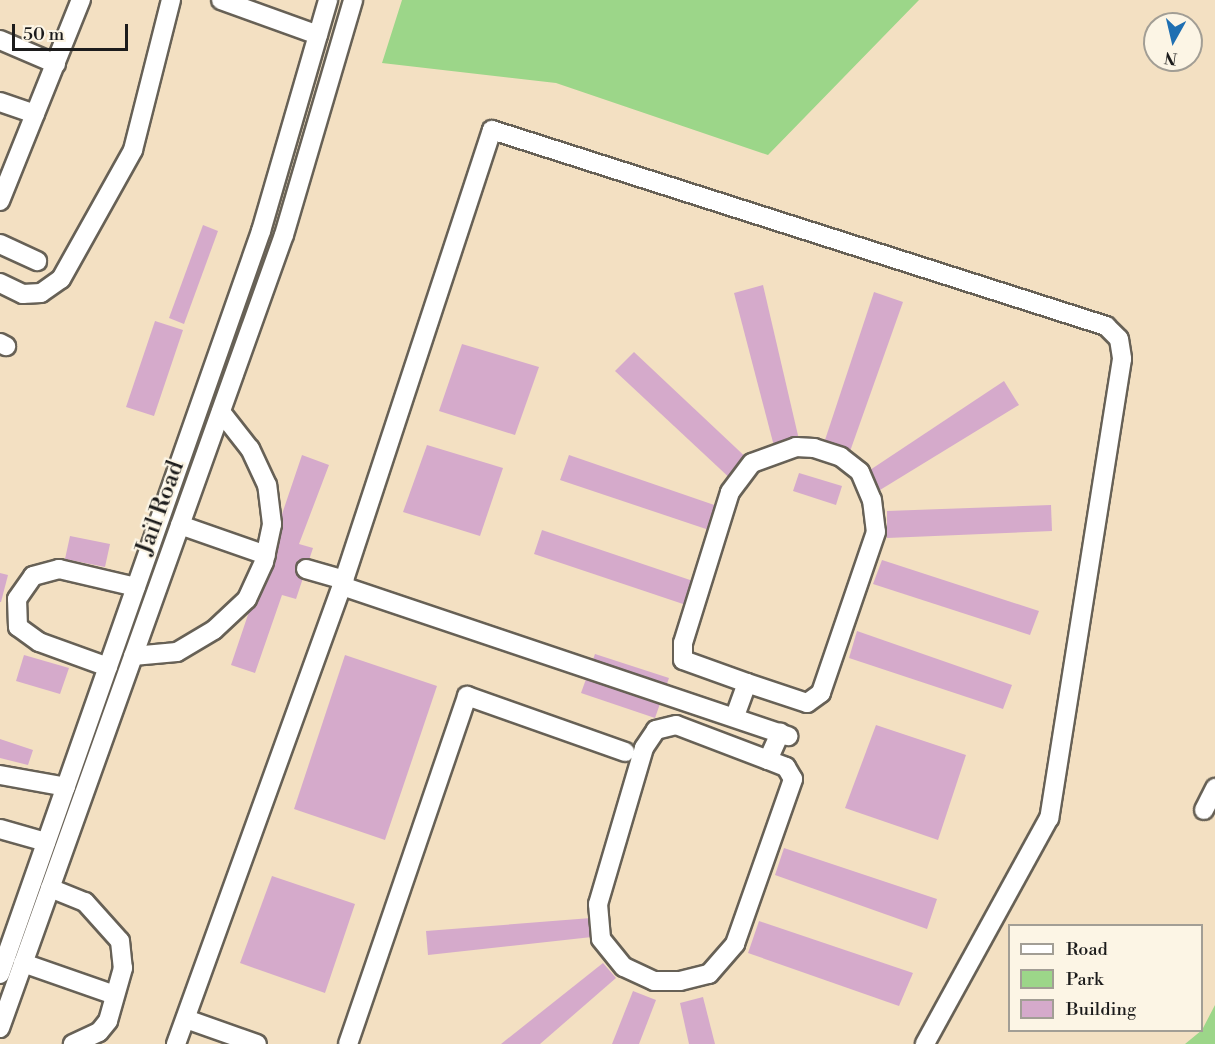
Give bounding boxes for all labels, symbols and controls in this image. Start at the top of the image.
scale bar [15,12,130,50]
north arrow [1143,12,1203,72]
text: 50 m [23,23,64,46]
text: N [1163,47,1178,69]
street label: Jail Road [131,457,191,559]
legend [1008,924,1203,1032]
text: Road [1066,938,1108,961]
text: Park [1066,968,1103,991]
text: Building [1066,998,1136,1021]

